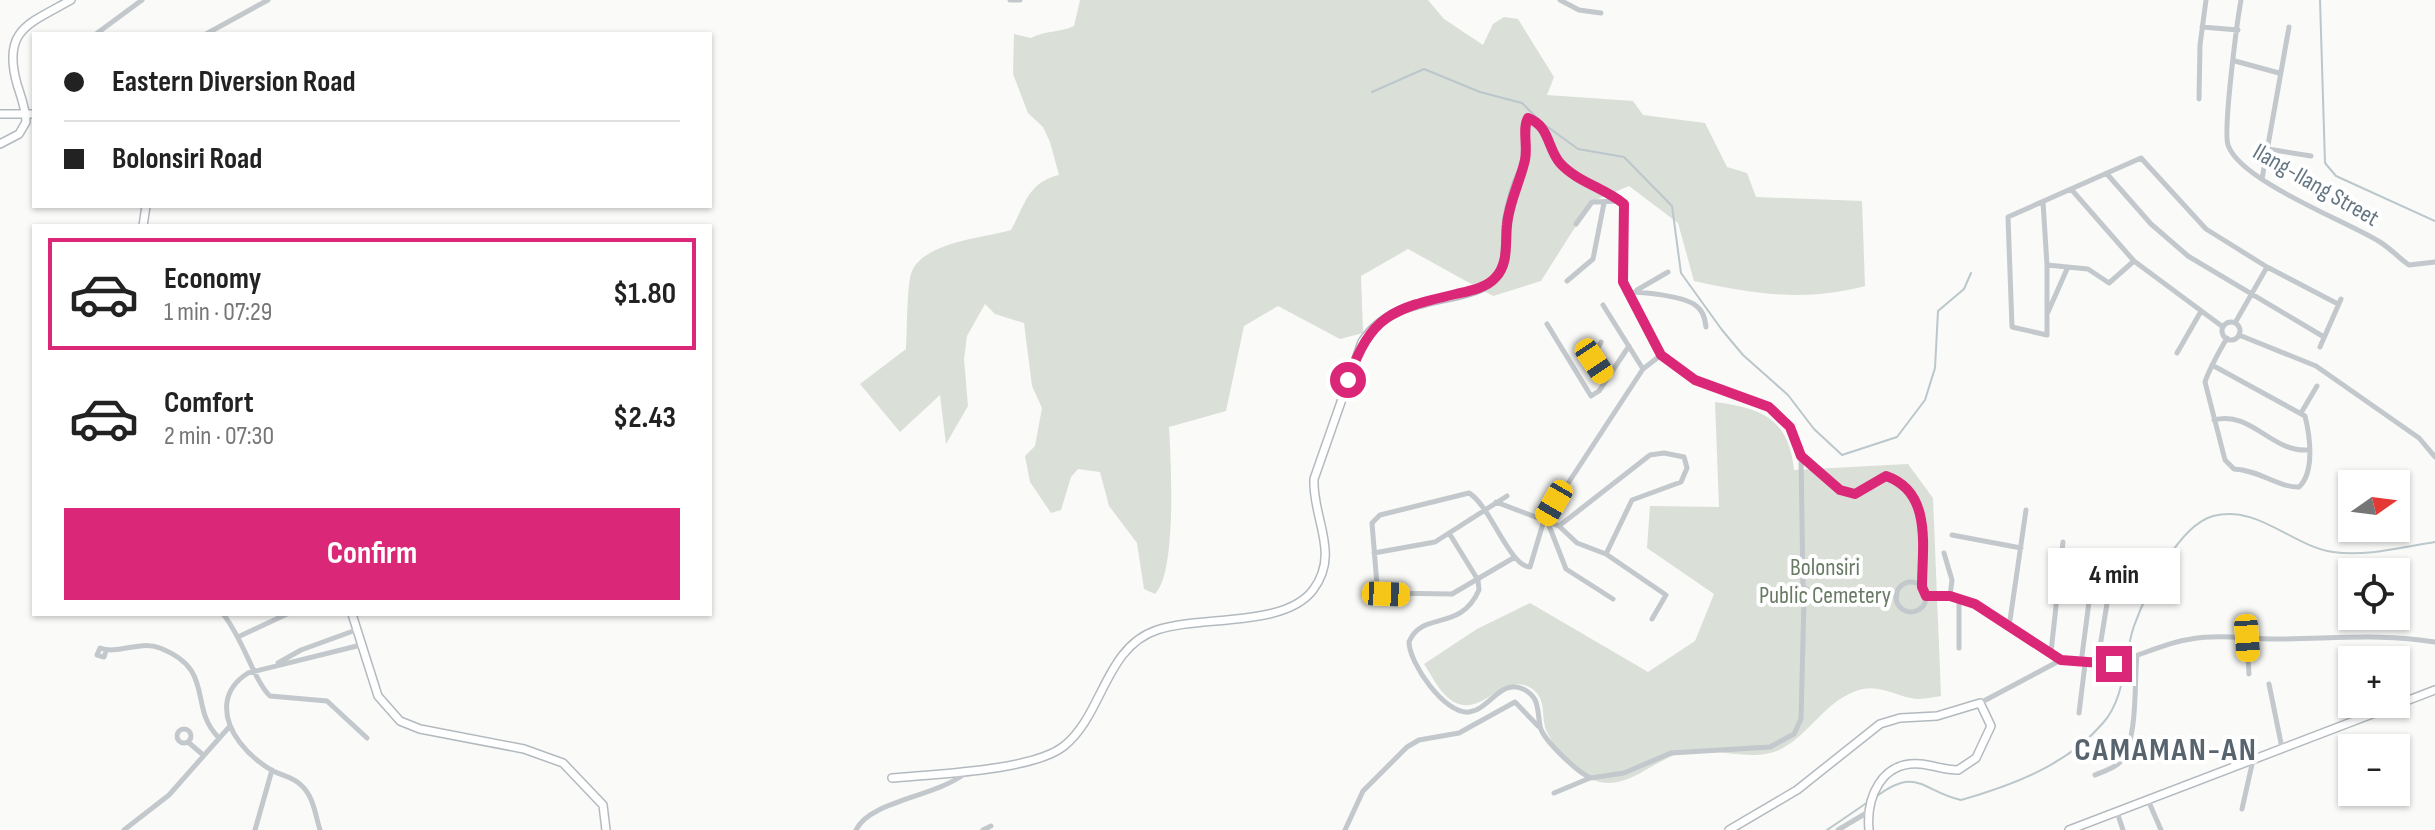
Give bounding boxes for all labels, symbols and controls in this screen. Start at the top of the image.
text: Eastern Diversion Road [112,64,356,100]
street label: Ilang-Ilang Street [2248,137,2384,233]
text: Bolonsiri Road [112,141,262,177]
icon: car [68,258,140,330]
text: Economy [164,261,261,297]
text: $1.80 [613,276,676,312]
text: 1 min · 07:29 [164,297,272,328]
car [1571,334,1617,388]
route start [1330,362,1366,398]
icon: car [68,382,140,454]
text: Comfort [164,385,254,421]
text: $2.43 [613,400,676,436]
text: 2 min · 07:30 [164,421,274,452]
north arrow [2338,470,2410,542]
map controls [2338,470,2410,806]
car [1532,476,1576,530]
button: Confirm [64,508,680,600]
callout: 4 min [2048,548,2180,604]
park label: Bolonsiri Public Cemetery [1759,553,1891,610]
button: locate [2338,558,2410,630]
text: 4 min [2089,560,2139,591]
car [1362,581,1410,607]
car [2233,613,2261,663]
route end [2096,646,2132,682]
button: + [2338,646,2410,718]
district label: CAMAMAN-AN [2074,731,2258,770]
button: − [2338,734,2410,806]

